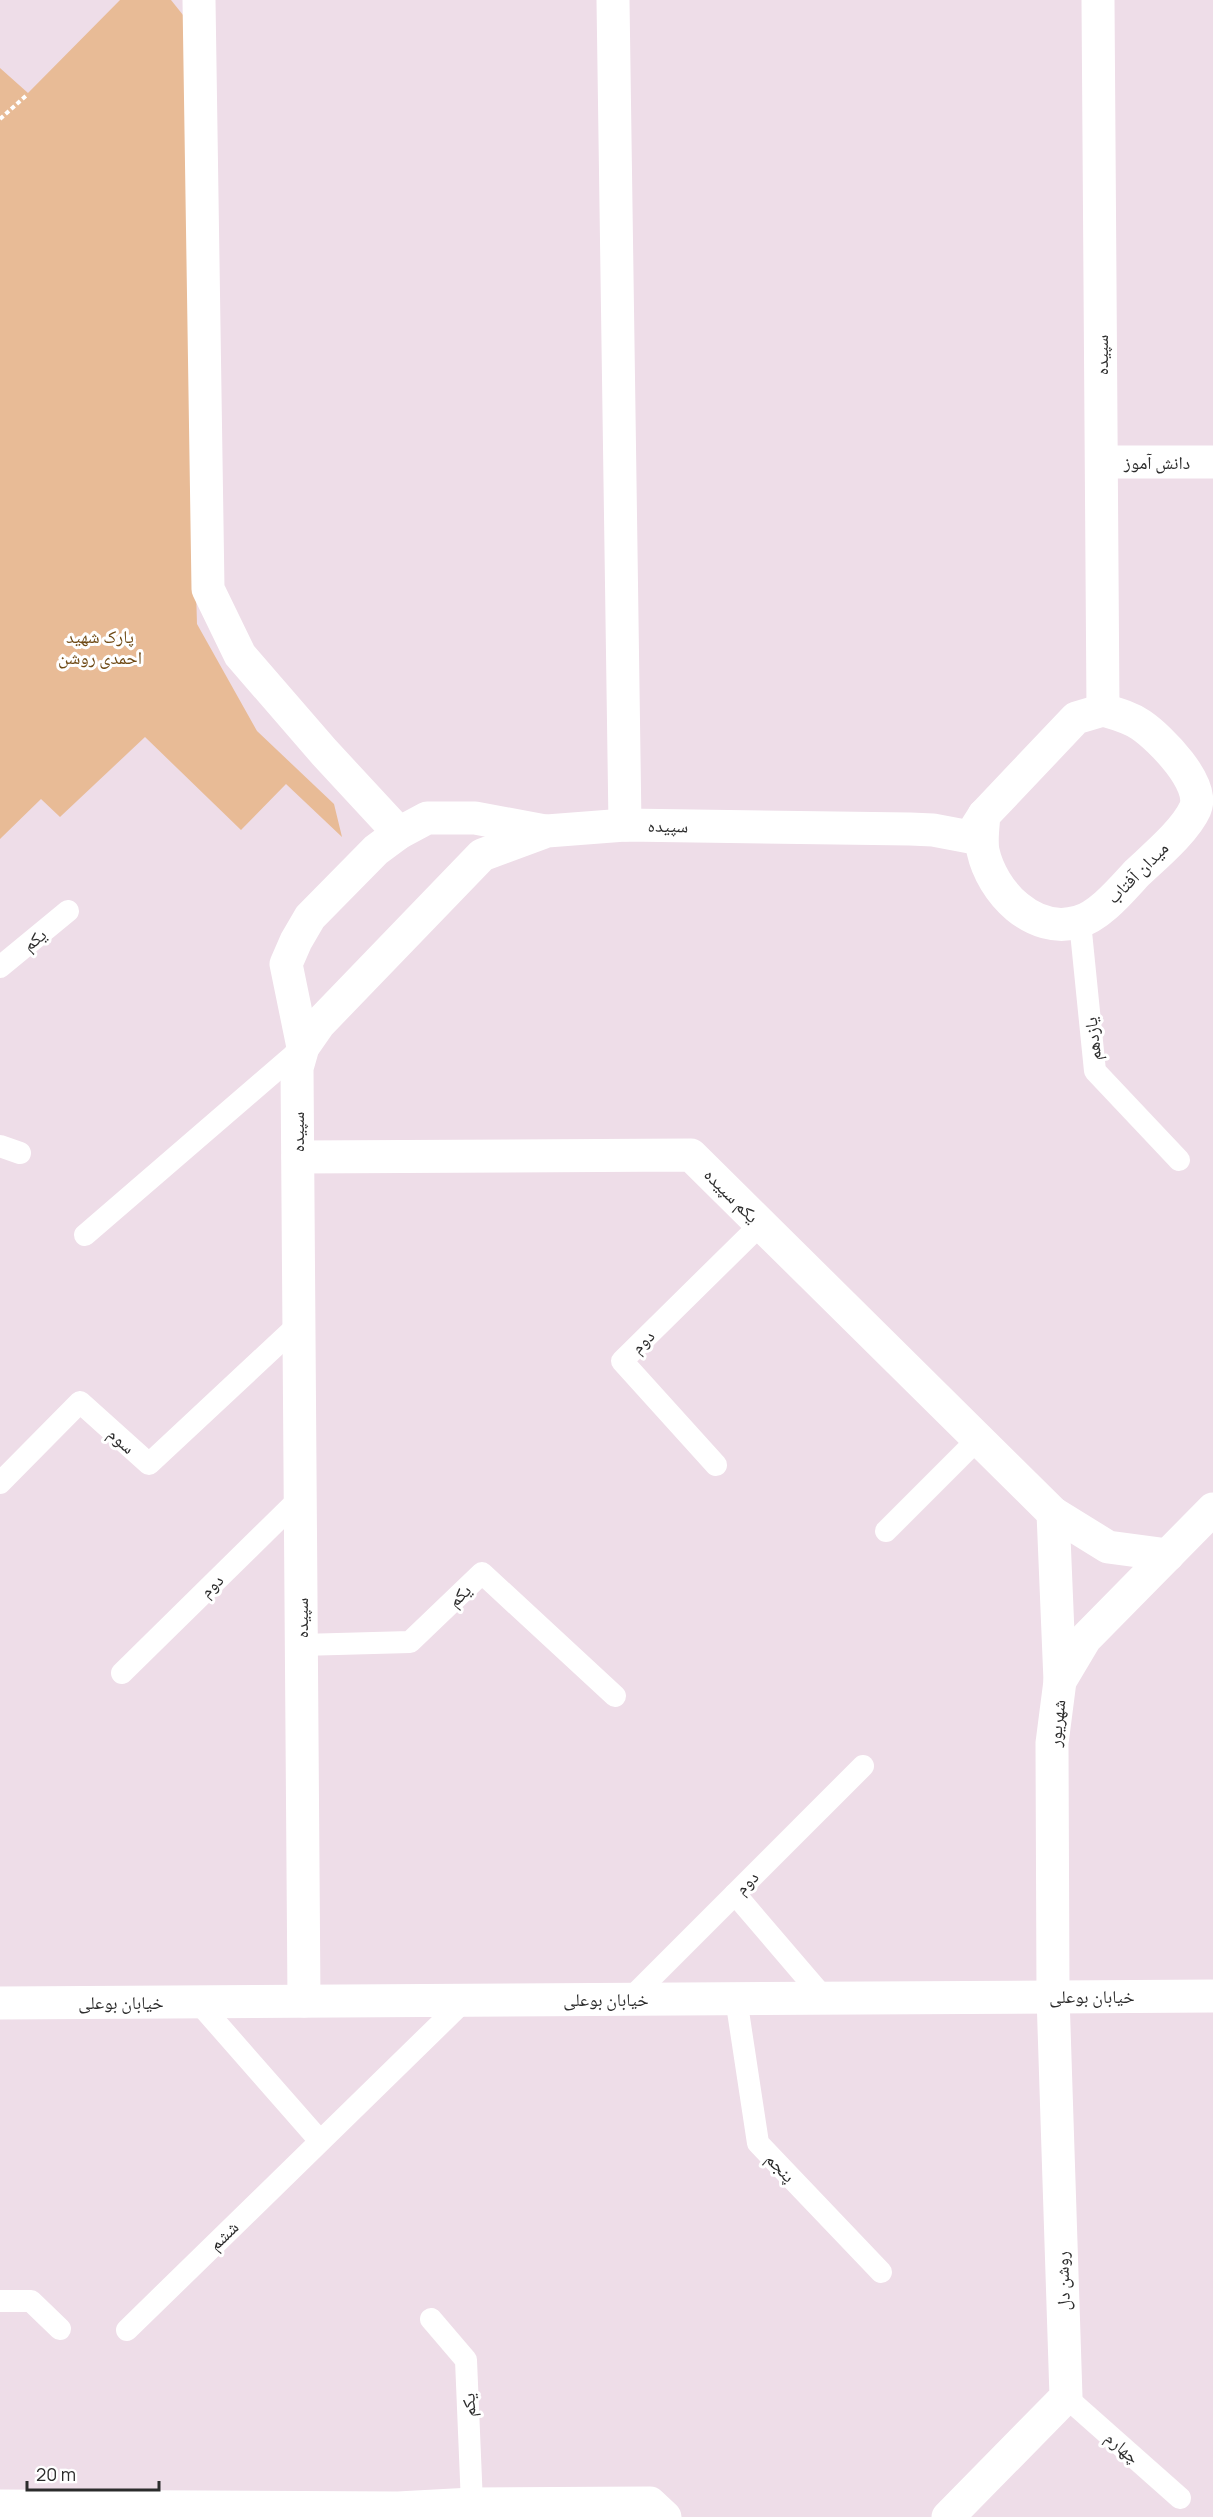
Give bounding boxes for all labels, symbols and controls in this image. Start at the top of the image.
street label: سپیده [1089,335,1113,375]
street label: دانش آموز [1123,450,1190,474]
park label: پارک شهید احمدی روشن [58,624,142,669]
street label: سپیده [647,813,689,837]
street label: میدان آفتاب [1101,836,1173,908]
street label: یکم [17,922,51,957]
street label: یازدهم [1078,1016,1107,1062]
street label: سپیده [285,1112,309,1152]
street label: یکم سپیده [699,1162,765,1228]
street label: دوم [625,1324,660,1359]
street label: سوم [102,1421,141,1459]
street label: دوم [194,1568,229,1603]
street label: یکم [442,1578,477,1613]
street label: سپیده [289,1598,313,1638]
street label: شهریور [1041,1698,1070,1749]
street label: دوم [729,1865,764,1900]
street label: خیابان بوعلی [1049,1984,1135,2008]
street label: خیابان بوعلی [563,1987,649,2011]
street label: خیابان بوعلی [78,1990,164,2014]
street label: پنجم [760,2147,801,2188]
street label: ششم [203,2215,244,2256]
street label: روشن دل [1049,2251,1075,2311]
street label: یکم [456,2393,481,2417]
street label: چهارم [1100,2425,1145,2469]
scale bar [27,2454,159,2492]
text: 20 m [36,2462,76,2486]

